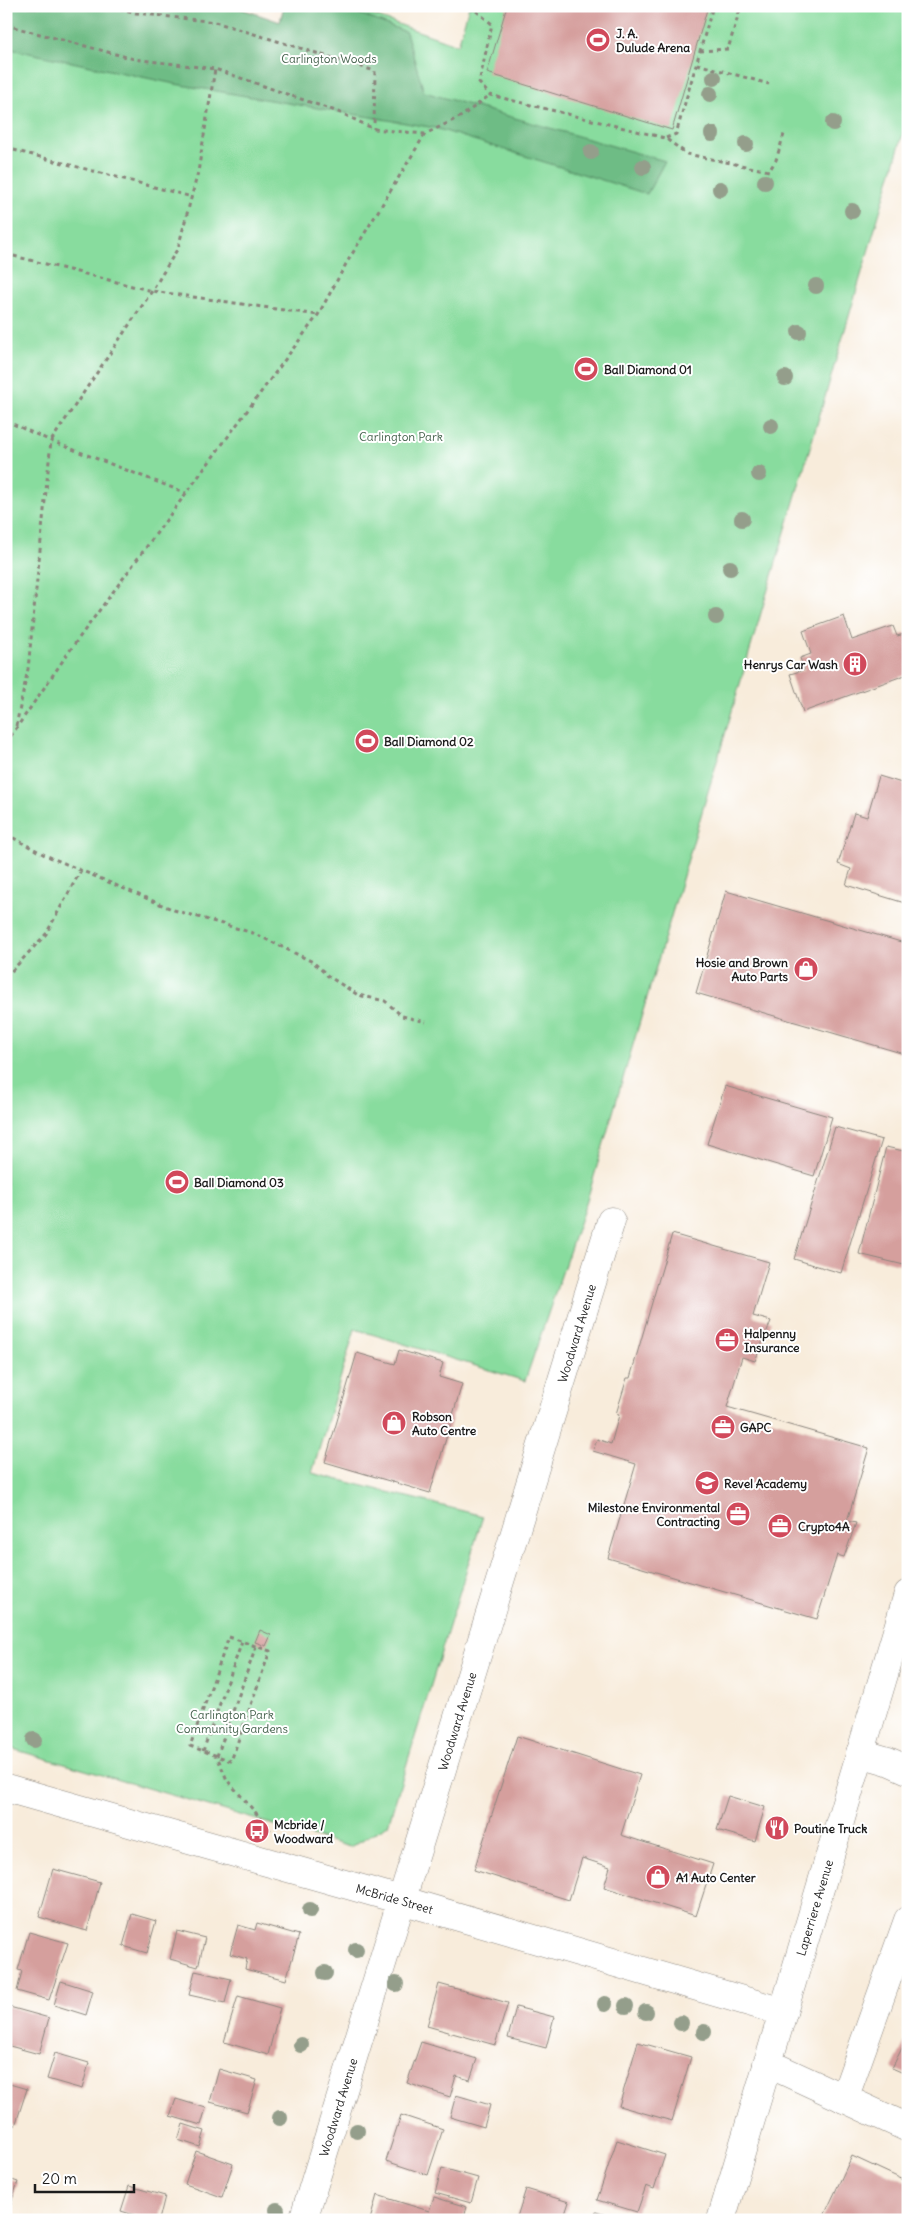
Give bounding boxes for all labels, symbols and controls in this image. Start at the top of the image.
place label: J. A. Dulude Arena [616,26,690,55]
sports icon: J. A. Dulude Arena [585,27,611,53]
park label: Carlington Woods [281,51,377,66]
sports icon: Ball Diamond 01 [573,356,599,382]
place label: Ball Diamond 01 [604,362,692,377]
park label: Carlington Park [359,429,443,444]
building icon: Henrys Car Wash [842,651,868,677]
place label: Henrys Car Wash [744,657,838,673]
sports icon: Ball Diamond 02 [354,728,380,754]
place label: Ball Diamond 02 [384,734,474,749]
place label: Hosie and Brown Auto Parts [696,955,789,984]
shop icon: Hosie and Brown Auto Parts [793,956,819,982]
sports icon: Ball Diamond 03 [164,1169,190,1195]
place label: Ball Diamond 03 [194,1175,284,1190]
street label: Woodward Avenue [554,1282,599,1384]
place label: Halpenny Insurance [744,1326,800,1355]
office icon: Halpenny Insurance [714,1327,740,1353]
place label: Robson Auto Centre [412,1409,477,1438]
shop icon: Robson Auto Centre [381,1410,407,1436]
office icon: GAPC [710,1414,736,1440]
place label: GAPC [740,1420,772,1435]
school or university icon: Revel Academy [694,1470,720,1496]
place label: Revel Academy [724,1476,807,1492]
place label: Milestone Environmental Contracting [588,1500,720,1530]
office icon: Milestone Environmental Contracting [725,1501,751,1527]
office icon: Crypto4A [767,1513,793,1539]
place label: Crypto4A [798,1519,850,1535]
street label: Woodward Avenue [435,1670,479,1772]
park label: Carlington Park Community Gardens [176,1707,288,1736]
restaurant icon: Poutine Truck [764,1815,790,1841]
place label: Mcbride / Woodward [274,1817,333,1846]
bus stop icon: Mcbride / Woodward [244,1818,270,1844]
place label: Poutine Truck [794,1821,867,1836]
street label: Laperriere Avenue [793,1858,836,1958]
shop icon: A1 Auto Center [645,1864,671,1890]
place label: A1 Auto Center [676,1870,756,1885]
street label: McBride Street [354,1880,435,1917]
street label: Woodward Avenue [316,2056,360,2158]
scale bar [35,2161,134,2193]
text: 20 m [42,2169,77,2188]

